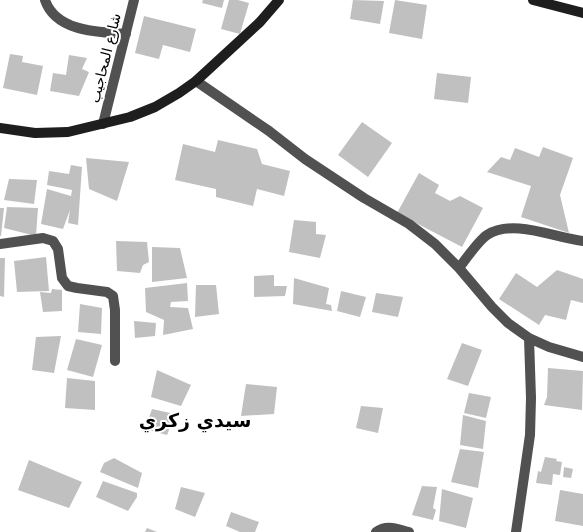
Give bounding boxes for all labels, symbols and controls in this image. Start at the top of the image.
street label: شارع المحاجيب [86,12,125,105]
district label: سيدي زكري [139,409,251,433]

